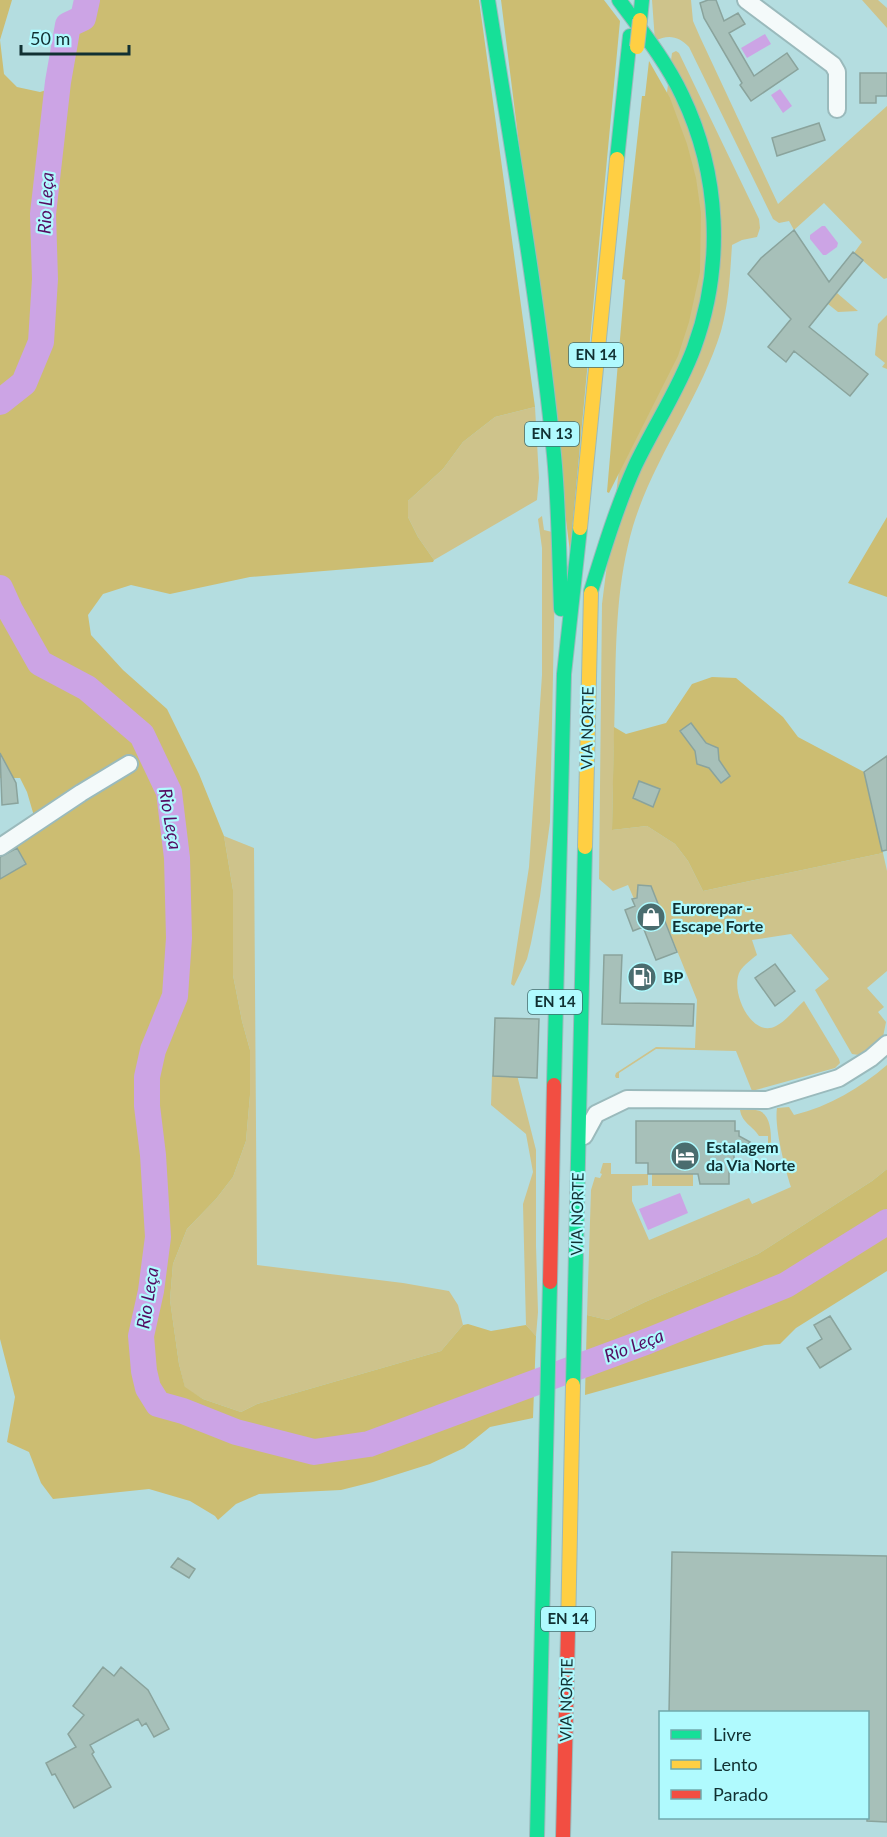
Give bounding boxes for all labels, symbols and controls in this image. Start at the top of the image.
scale bar [21,18,129,56]
text: 50 m [30,27,70,49]
water label: Rio Leça [32,172,58,234]
road number: EN 14 [569,343,623,367]
road number: EN 13 [525,422,579,446]
street label: VIA NORTE [576,686,597,770]
water label: Rio Leça [155,786,187,851]
place label: Eurorepar - Escape Forte [672,898,764,935]
shop icon: Eurorepar - Escape Forte [635,901,667,933]
fuel station icon: BP [626,961,658,993]
place label: BP [663,967,684,986]
road number: EN 14 [528,990,582,1014]
place label: Estalagem da Via Norte [706,1137,796,1174]
hotel icon: Estalagem da Via Norte [669,1140,701,1172]
street label: VIA NORTE [566,1172,587,1256]
water label: Rio Leça [131,1266,163,1330]
water label: Rio Leça [601,1324,666,1366]
road number: EN 14 [541,1607,595,1631]
street label: VIA NORTE [555,1658,576,1742]
legend [659,1711,869,1819]
text: Livre [713,1723,752,1745]
text: Lento [713,1753,758,1775]
text: Parado [713,1783,768,1805]

